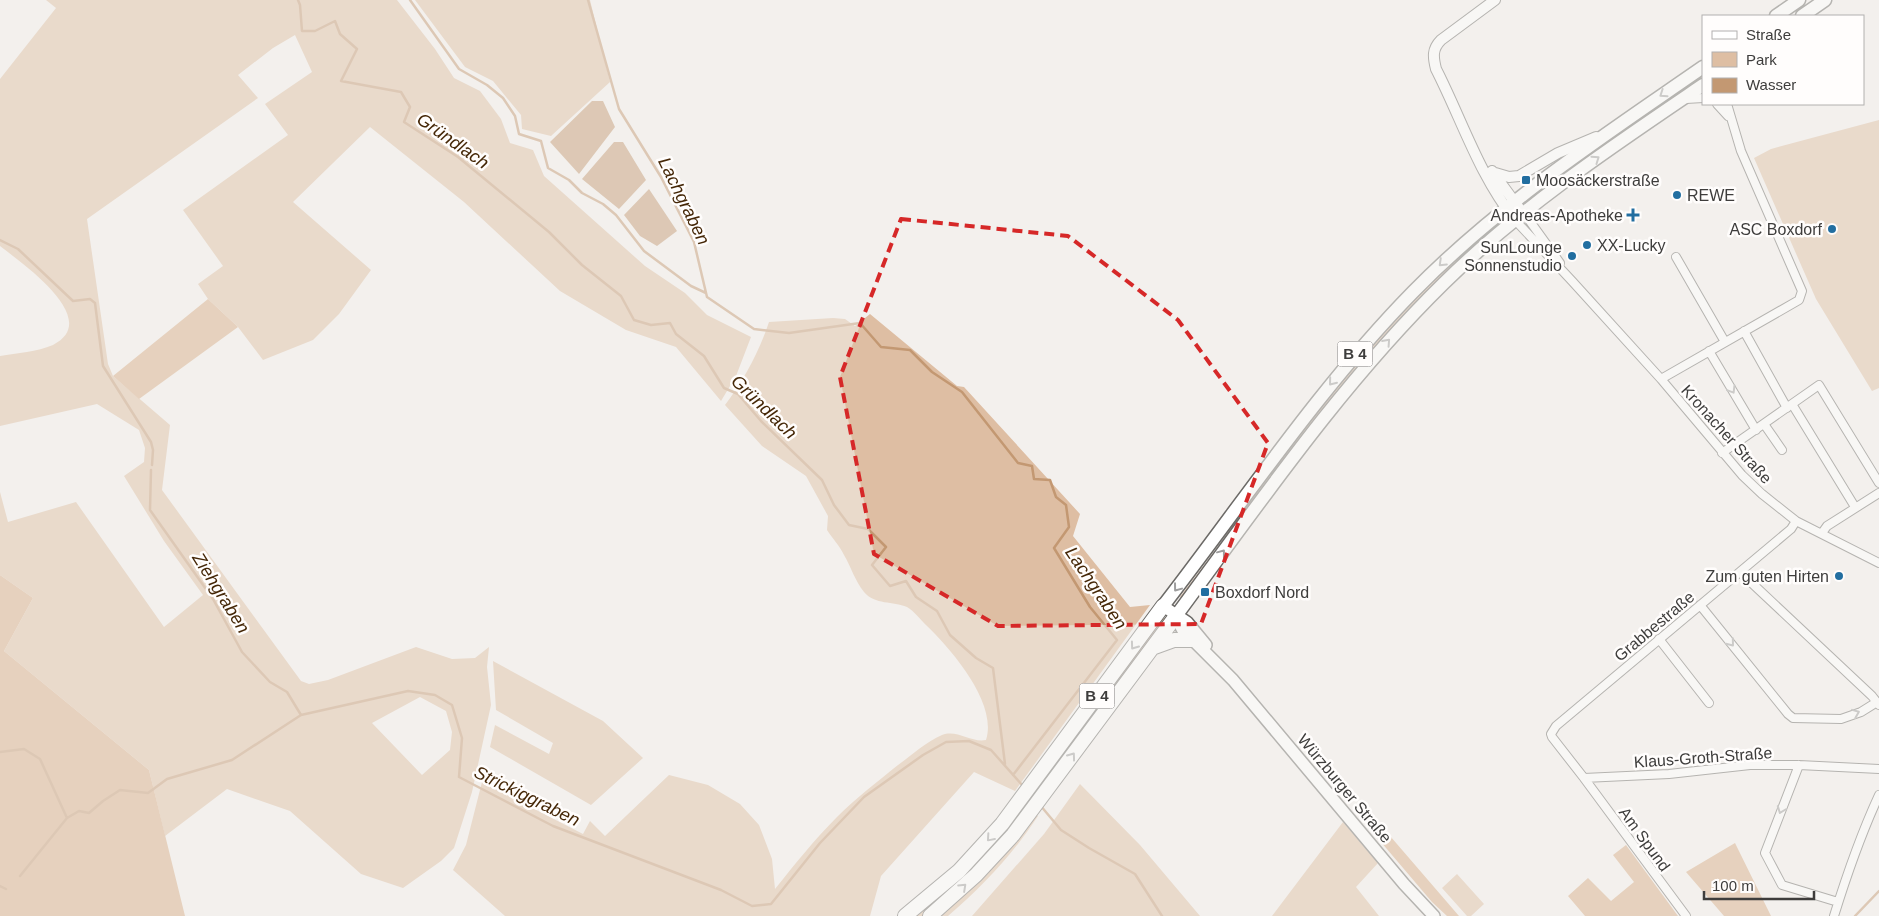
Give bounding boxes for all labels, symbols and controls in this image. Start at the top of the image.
legend [1702,15,1864,105]
text: Straße [1746,26,1791,43]
text: Park [1746,51,1777,68]
text: Wasser [1746,76,1796,93]
one-way arrow [1659,88,1668,97]
water label: Gründlach [413,109,493,173]
water label: Lachgraben [654,154,714,248]
one-way arrow [1590,156,1599,165]
place label: Moosäckerstraße [1536,172,1660,189]
marker: Moosäckerstraße [1520,174,1532,186]
place label: REWE [1687,187,1735,204]
marker: REWE [1671,189,1683,201]
place label: Andreas-Apotheke [1490,207,1623,224]
marker: Andreas-Apotheke [1627,209,1639,221]
place label: ASC Boxdorf [1730,221,1823,238]
marker: ASC Boxdorf [1826,223,1838,235]
place label: XX-Lucky [1597,237,1665,254]
place label: SunLounge Sonnenstudio [1464,239,1562,274]
marker: XX-Lucky [1581,239,1593,251]
marker: SunLounge Sonnenstudio [1566,250,1578,262]
one-way arrow [1439,257,1448,266]
one-way arrow [1381,339,1390,348]
road number: B 4 [1338,342,1372,366]
water label: Gründlach [727,371,801,443]
one-way arrow [1329,377,1338,386]
street label: Kronacher Straße [1678,382,1775,487]
one-way arrow [1726,385,1736,394]
water label: Lachgraben [1061,543,1131,633]
water label: Ziehgraben [188,548,254,637]
one-way arrow [1217,550,1225,559]
place label: Zum guten Hirten [1705,568,1829,585]
marker: Zum guten Hirten [1833,570,1845,582]
one-way arrow [1175,582,1183,591]
place label: Boxdorf Nord [1215,584,1309,601]
marker: Boxdorf Nord [1199,586,1211,598]
street label: Grabbestraße [1611,588,1698,665]
one-way arrow [1725,637,1733,646]
one-way arrow [1131,640,1140,650]
road number: B 4 [1080,684,1114,708]
one-way arrow [1852,709,1860,719]
street label: Würzburger Straße [1294,731,1395,846]
street label: Klaus-Groth-Straße [1633,744,1773,771]
one-way arrow [1066,752,1075,762]
water label: Strickiggraben [471,762,583,830]
street label: Am Spund [1616,804,1673,875]
one-way arrow [1777,806,1787,814]
one-way arrow [987,833,996,842]
scale bar [1704,868,1814,900]
text: 100 m [1712,877,1754,894]
one-way arrow [957,884,966,893]

